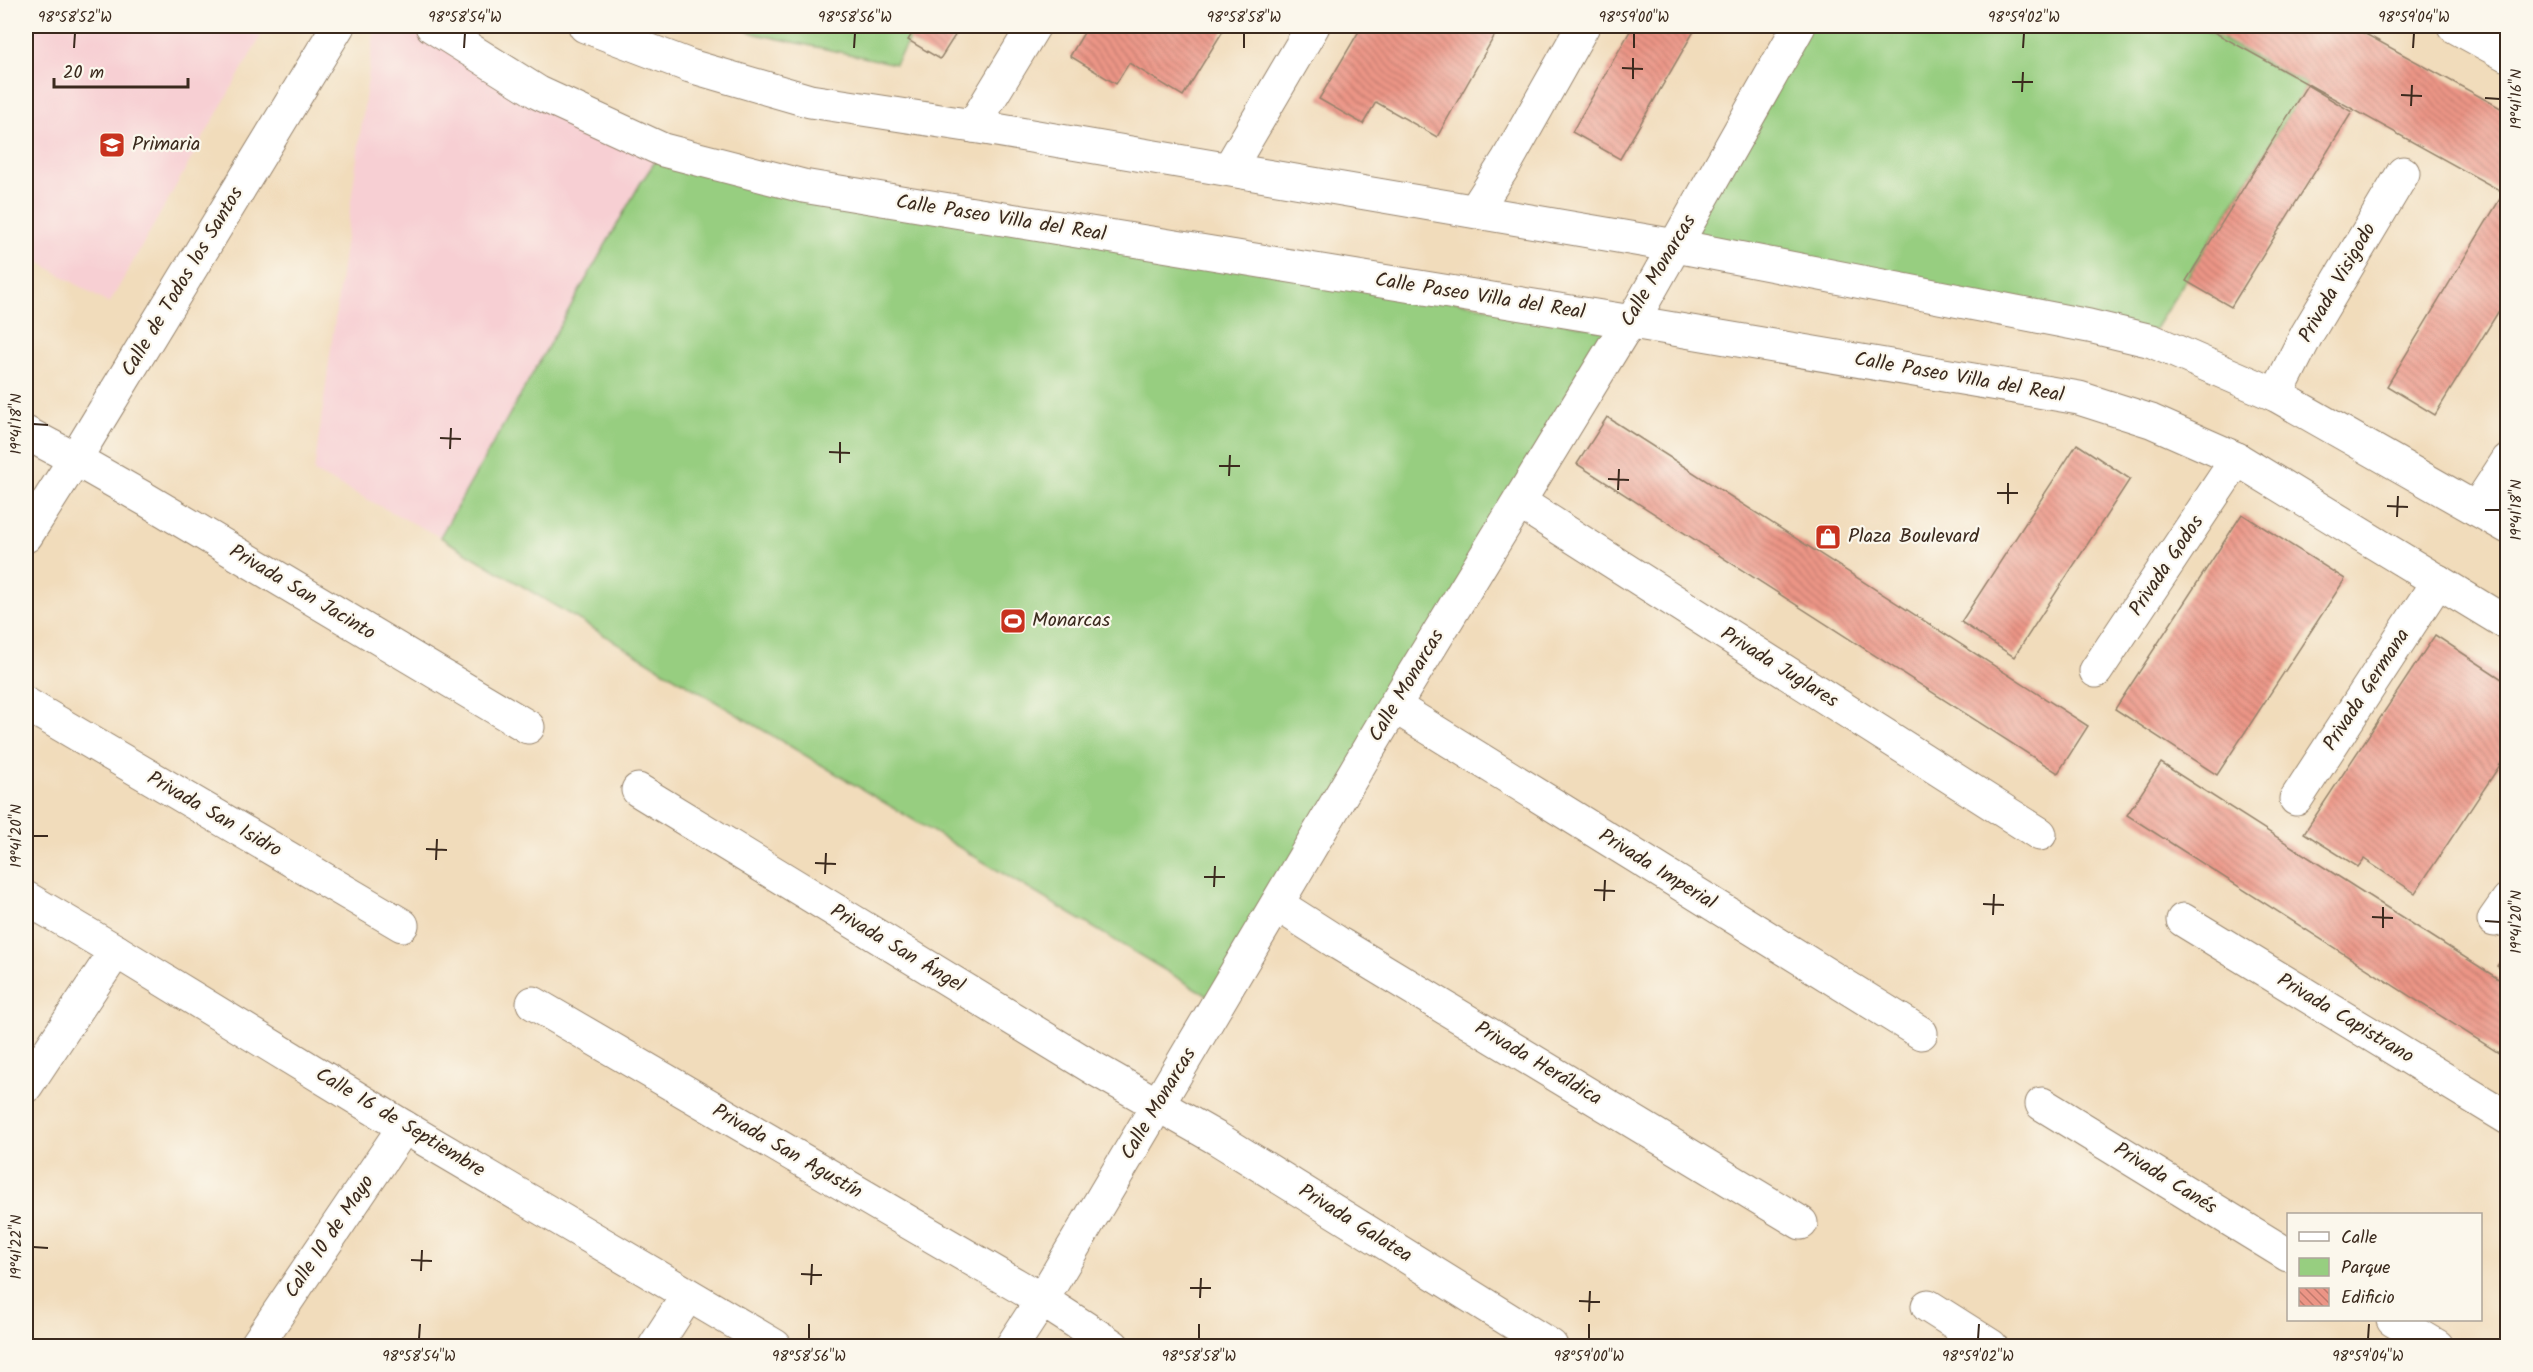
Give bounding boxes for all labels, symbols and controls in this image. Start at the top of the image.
text: 98°58'52"W [38,6,112,30]
text: 98°58'54"W [428,6,502,30]
text: 98°58'56"W [818,6,892,30]
text: 98°58'58"W [1207,6,1282,30]
text: 98°59'00"W [1599,6,1670,30]
text: 98°59'02"W [1988,6,2060,30]
text: 98°59'04"W [2378,6,2450,30]
scale bar [54,51,188,89]
text: 20 m [63,59,104,88]
text: 19°41'16"N [2505,69,2529,129]
place label: Primaria [132,129,200,161]
school or university icon: Primaria [97,130,127,160]
street label: Calle de Todos los Santos [113,180,253,383]
street label: Calle Paseo Villa del Real [894,187,1109,251]
street label: Calle Monarcas [1613,208,1706,333]
street label: Privada Visigodo [2291,217,2385,349]
street label: Calle Paseo Villa del Real [1373,265,1588,329]
street label: Calle Paseo Villa del Real [1852,344,2067,412]
text: 19°41'18"N [5,393,29,455]
text: 19°41'18"N [2505,479,2529,541]
street label: Privada Godos [2121,508,2213,623]
place label: Plaza Boulevard [1848,521,1980,553]
shop icon: Plaza Boulevard [1813,522,1843,552]
street label: Privada San Jacinto [223,537,381,649]
place label: Monarcas [1032,605,1111,637]
sports icon: Monarcas [998,606,1028,636]
street label: Privada Juglares [1714,619,1845,717]
street label: Privada Germana [2315,622,2419,758]
street label: Calle Monarcas [1361,623,1454,748]
street label: Privada San Isidro [141,763,287,867]
text: 19°41'20"N [5,804,29,868]
street label: Privada Imperial [1592,821,1722,919]
text: 19°41'20"N [2505,890,2529,954]
street label: Privada San Ángel [823,896,971,1002]
street label: Privada Capistrano [2270,965,2420,1073]
street label: Privada Heráldica [1468,1013,1608,1115]
street label: Calle Monarcas [1113,1041,1206,1166]
street label: Calle 16 de Septiembre [309,1059,491,1187]
street label: Privada San Agustín [706,1096,868,1208]
street label: Privada Canés [2107,1134,2223,1224]
street label: Calle 10 de Mayo [277,1169,383,1305]
street label: Privada Galatea [1292,1176,1418,1272]
legend [2287,1213,2482,1321]
text: 19°41'22"N [5,1215,29,1279]
text: Calle [2341,1224,2377,1253]
text: Parque [2341,1254,2390,1283]
text: Edificio [2341,1284,2395,1313]
text: 98°58'54"W [382,1345,456,1369]
text: 98°58'56"W [772,1345,846,1369]
text: 98°58'58"W [1162,1345,1237,1369]
text: 98°59'00"W [1554,1345,1625,1369]
text: 98°59'02"W [1942,1345,2014,1369]
text: 98°59'04"W [2332,1345,2404,1369]

